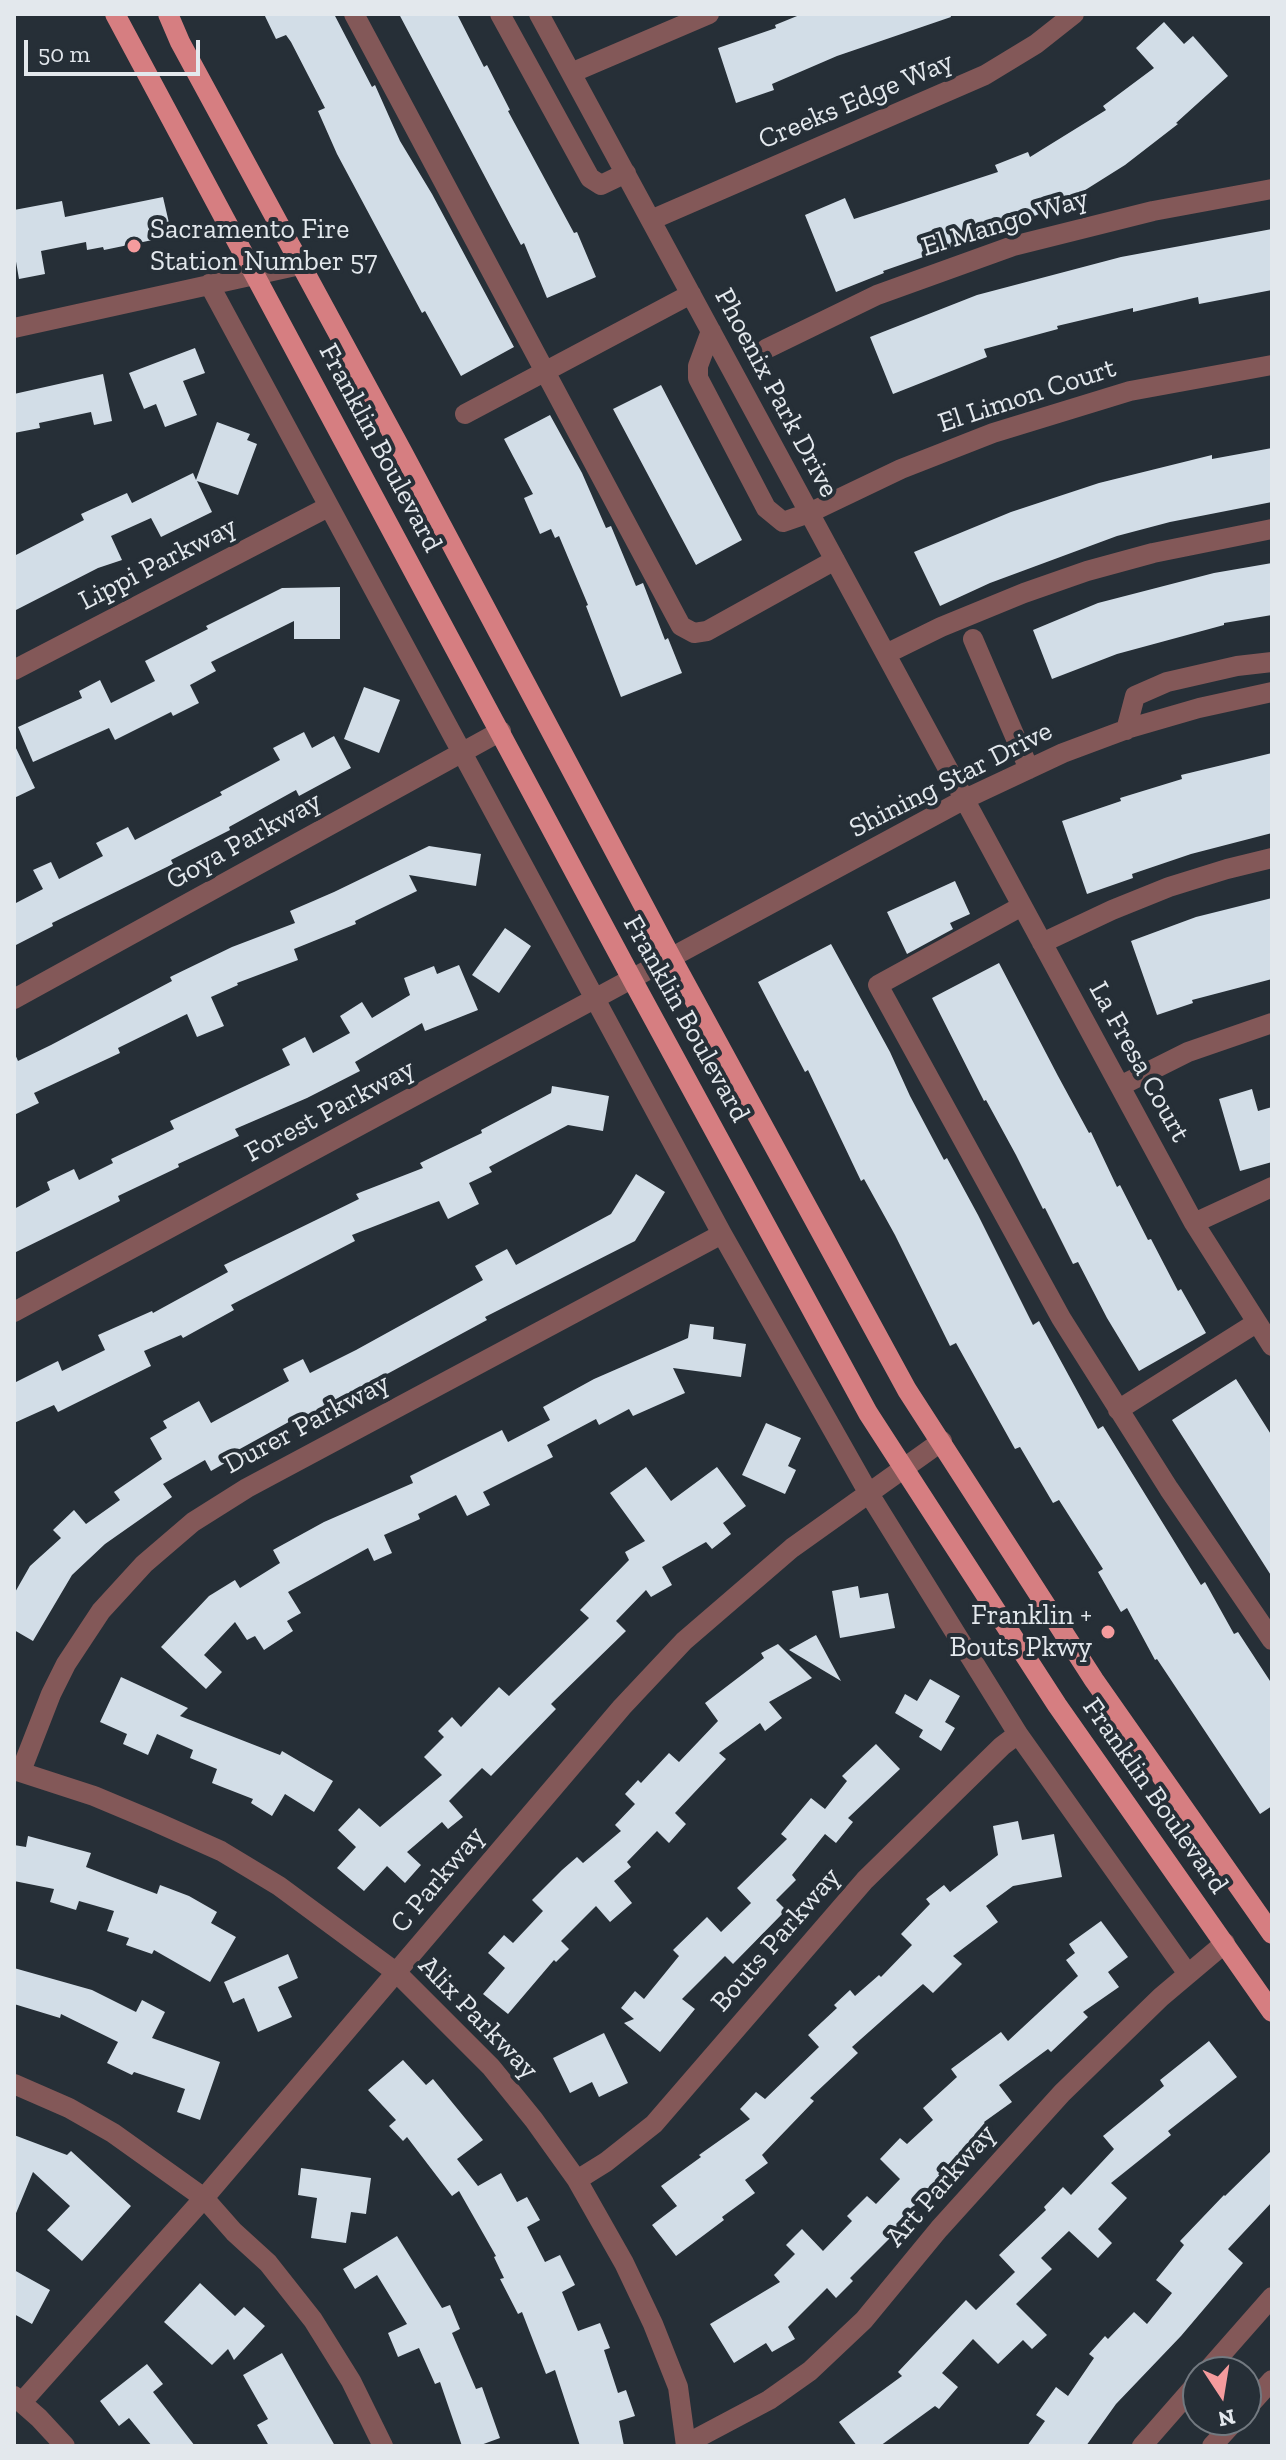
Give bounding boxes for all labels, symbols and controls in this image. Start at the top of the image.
scale bar [28,24,204,74]
text: 50 m [38,39,90,68]
street label: Creeks Edge Way [754,45,958,157]
street label: El Mango Way [918,182,1092,264]
place label: Sacramento Fire Station Number 57 [150,213,378,279]
marker: Sacramento Fire Station Number 57 [125,237,143,255]
street label: Phoenix Park Drive [707,283,845,503]
street label: Franklin Boulevard [311,338,449,558]
street label: El Limon Court [934,351,1120,441]
street label: Lippi Parkway [74,510,242,618]
street label: Shining Star Drive [844,714,1058,846]
street label: Goya Parkway [161,785,327,897]
street label: Franklin Boulevard [615,910,757,1128]
street label: La Fresa Court [1081,976,1197,1148]
street label: Forest Parkway [239,1052,421,1170]
street label: Durer Parkway [218,1366,396,1482]
place label: Franklin + Bouts Pkwy [950,1599,1092,1665]
marker: Franklin + Bouts Pkwy [1099,1623,1117,1641]
street label: Franklin Boulevard [1075,1692,1235,1900]
street label: C Parkway [384,1820,492,1940]
street label: Bouts Parkway [704,1861,848,2019]
street label: Alix Parkway [411,1949,545,2087]
street label: Art Parkway [879,2118,1003,2254]
north arrow [1182,2356,1262,2436]
text: N [1216,2403,1238,2433]

